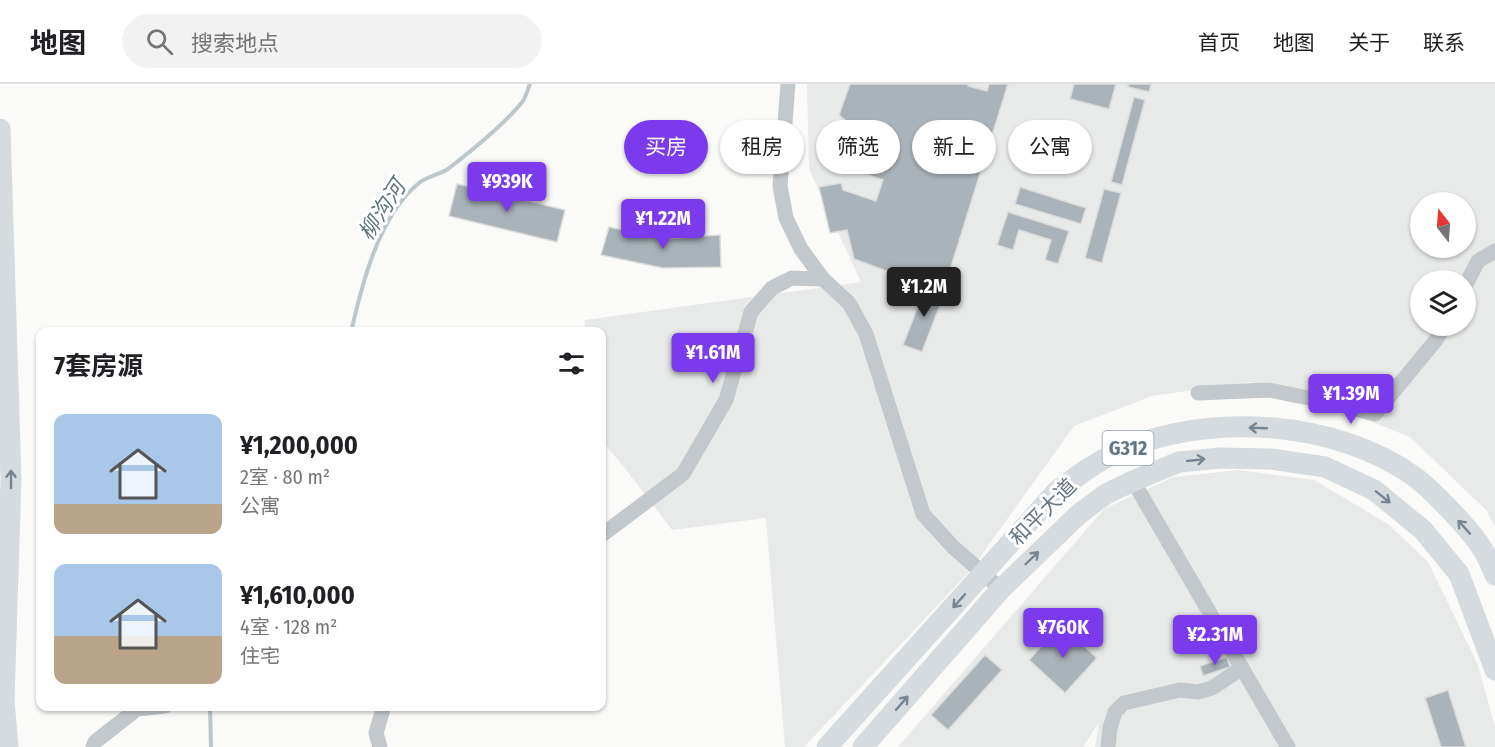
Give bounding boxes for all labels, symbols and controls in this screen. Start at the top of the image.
search box [122,14,542,68]
icon: search [143,25,176,58]
text: 地图 [30,27,86,60]
text: 搜索地点 [191,30,279,57]
text: 首页 [1198,30,1240,56]
text: 地图 [1273,30,1315,56]
text: 关于 [1348,30,1390,56]
text: 联系 [1423,30,1465,56]
chip: 买房 [624,120,708,174]
chip: 租房 [720,120,804,174]
chip: 筛选 [816,120,900,174]
chip: 新上 [912,120,996,174]
chip: 公寓 [1008,120,1092,174]
pin: ¥939K [465,162,549,213]
text: ¥939K [481,169,533,193]
water label: 柳沟河 [353,172,413,245]
north arrow [1410,192,1476,258]
map controls [1410,192,1476,336]
pin: ¥1.22M [614,199,712,250]
text: ¥1.22M [635,206,691,230]
pin: ¥1.2M [882,267,966,318]
button: layers [1410,270,1476,336]
text: ¥1.2M [901,274,947,298]
pin: ¥1.61M [664,333,762,384]
text: ¥1.61M [686,340,740,364]
icon: filters [555,347,588,380]
text: 7套房源 [54,351,143,382]
pin: ¥1.39M [1302,374,1400,425]
text: ¥1.39M [1322,381,1380,405]
one-way arrow [1248,422,1268,433]
text: ¥1,200,000 [240,430,358,461]
road number: G312 [1102,431,1154,465]
icon: home [102,438,174,510]
one-way arrow [1186,454,1206,465]
text: 2室 · 80 m² [240,465,330,489]
one-way arrow [5,469,17,489]
street label: 和平大道 [1004,473,1082,551]
one-way arrow [1375,491,1391,504]
text: 公寓 [240,494,280,518]
one-way arrow [1457,519,1471,534]
one-way arrow [1025,551,1040,566]
text: ¥1,610,000 [240,580,355,611]
icon: home [102,588,174,660]
one-way arrow [953,593,967,608]
pin: ¥760K [1021,608,1105,659]
text: 4室 · 128 m² [240,615,337,639]
text: ¥760K [1037,615,1089,639]
pin: ¥2.31M [1166,615,1264,666]
text: ¥2.31M [1187,622,1243,646]
text: 住宅 [240,644,280,668]
one-way arrow [895,696,909,711]

